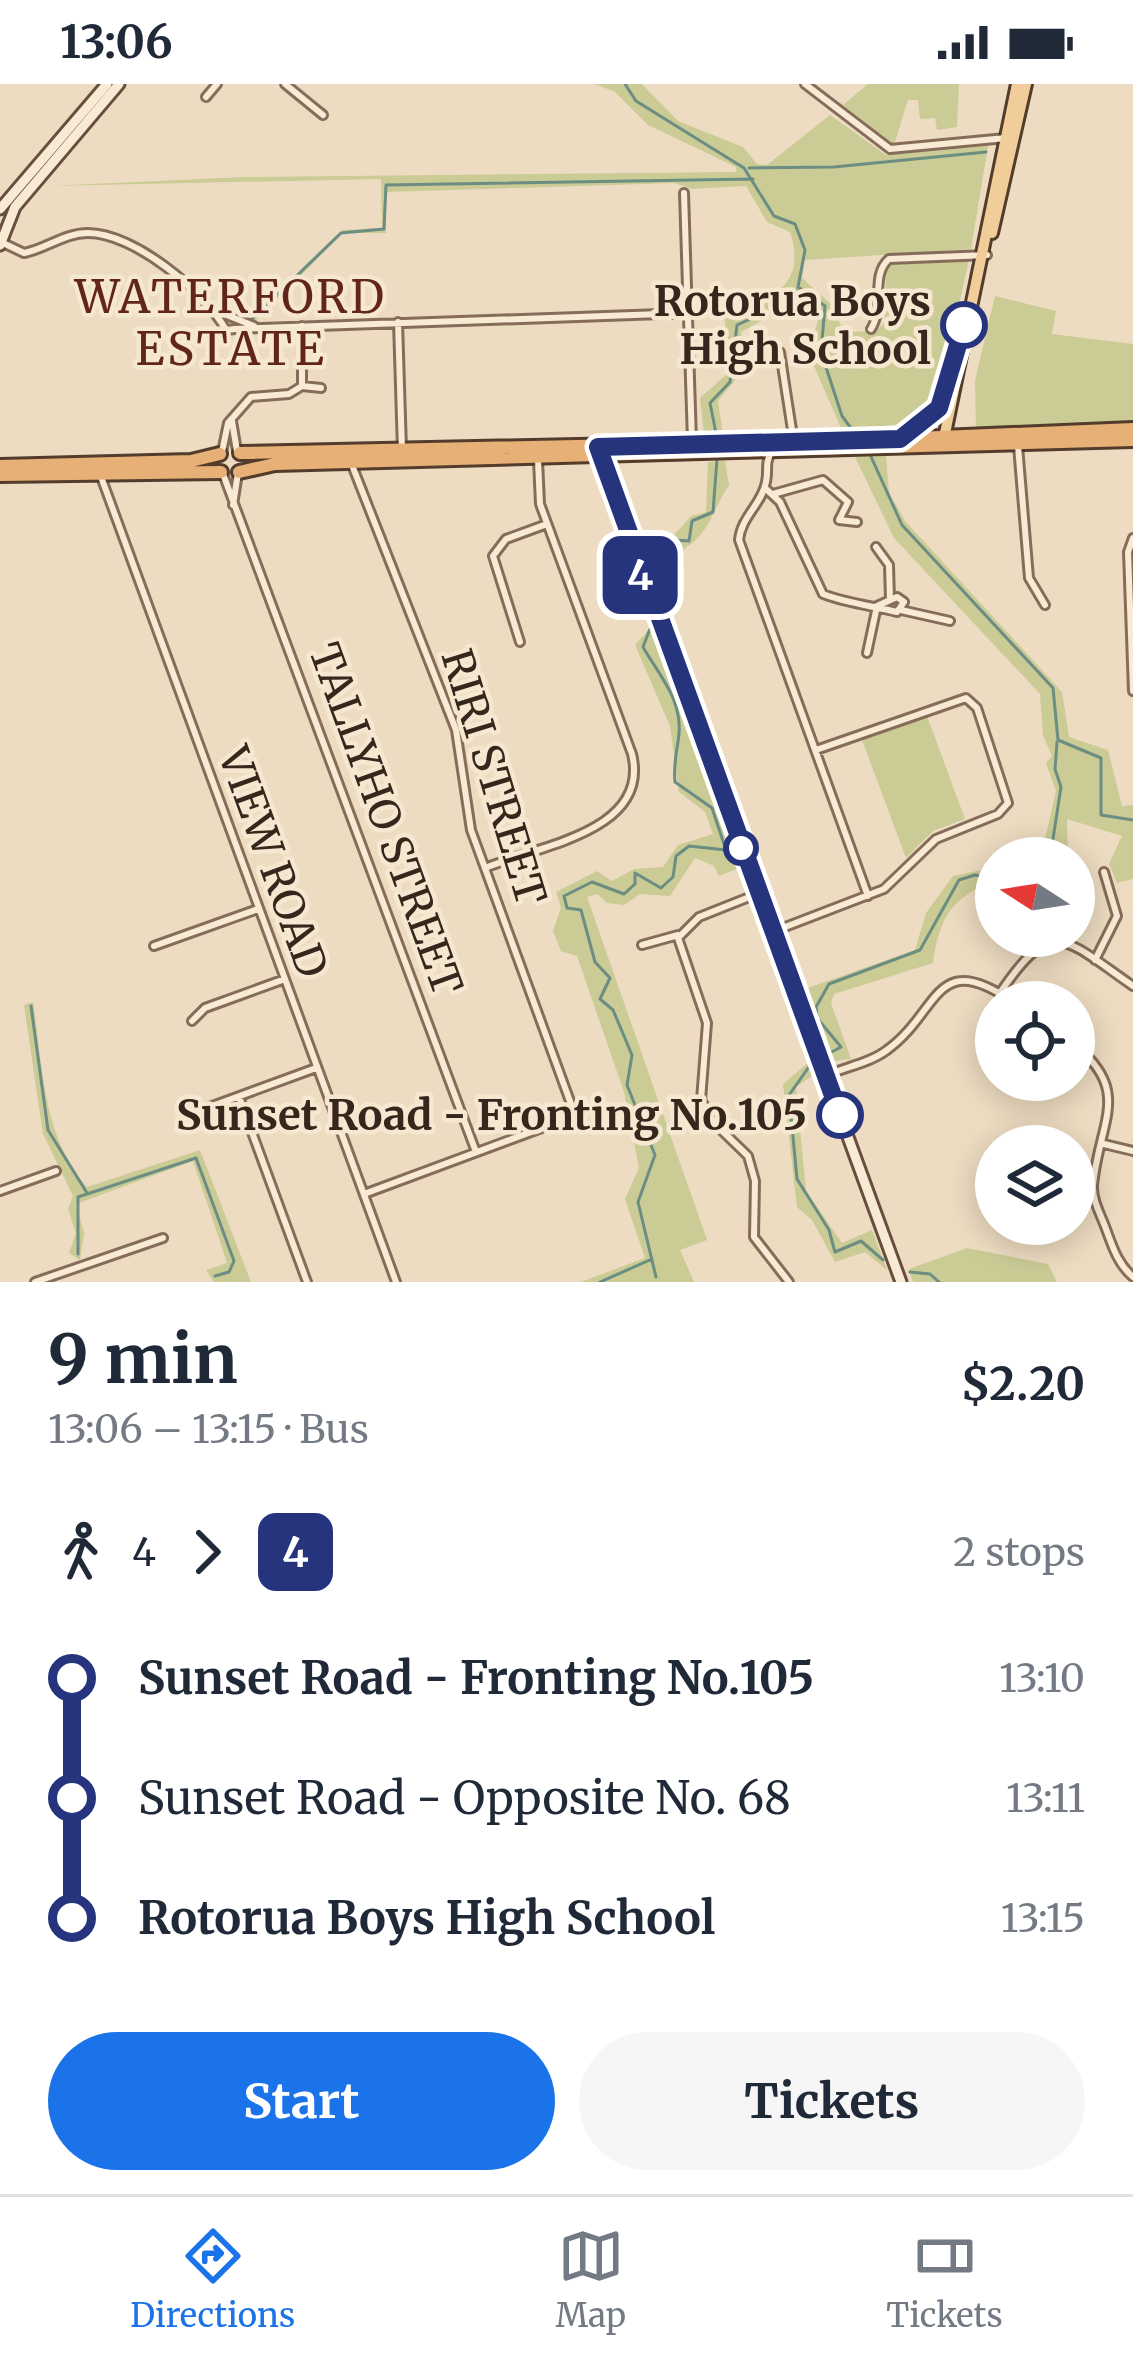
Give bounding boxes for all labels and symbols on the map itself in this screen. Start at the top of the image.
district label: WATERFORD ESTATE [74,269,387,377]
place label: Rotorua Boys High School [654,275,931,375]
marker: Rotorua Boys High School [942,303,986,347]
line badge: 4 [601,536,679,614]
street label: TALLYHO STREET [298,636,474,1002]
street label: RIRI STREET [430,643,558,911]
street label: VIEW ROAD [207,738,339,985]
unlabelled marker [725,832,757,864]
north arrow [975,837,1095,957]
place label: Sunset Road - Fronting No.105 [176,1089,807,1141]
marker: Sunset Road - Fronting No.105 [818,1093,862,1137]

